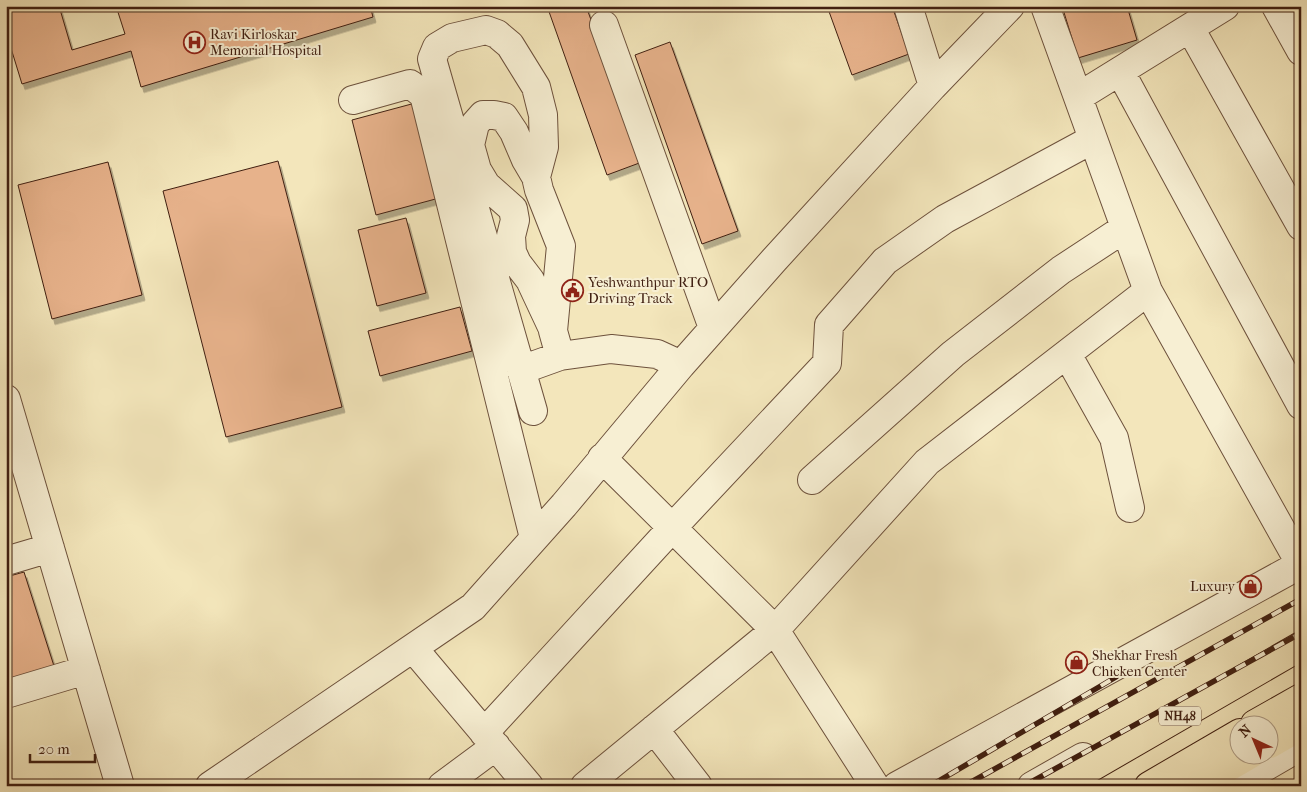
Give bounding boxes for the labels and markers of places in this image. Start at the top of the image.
place label: Ravi Kirloskar Memorial Hospital [210,26,322,59]
hospital icon: Ravi Kirloskar Memorial Hospital [182,30,206,54]
place label: Yeshwanthpur RTO Driving Track [587,274,708,307]
public building icon: Yeshwanthpur RTO Driving Track [560,278,584,302]
shop icon: Luxury [1239,574,1263,598]
place label: Luxury [1190,578,1236,595]
place label: Shekhar Fresh Chicken Center [1092,647,1187,680]
shop icon: Shekhar Fresh Chicken Center [1064,651,1088,675]

